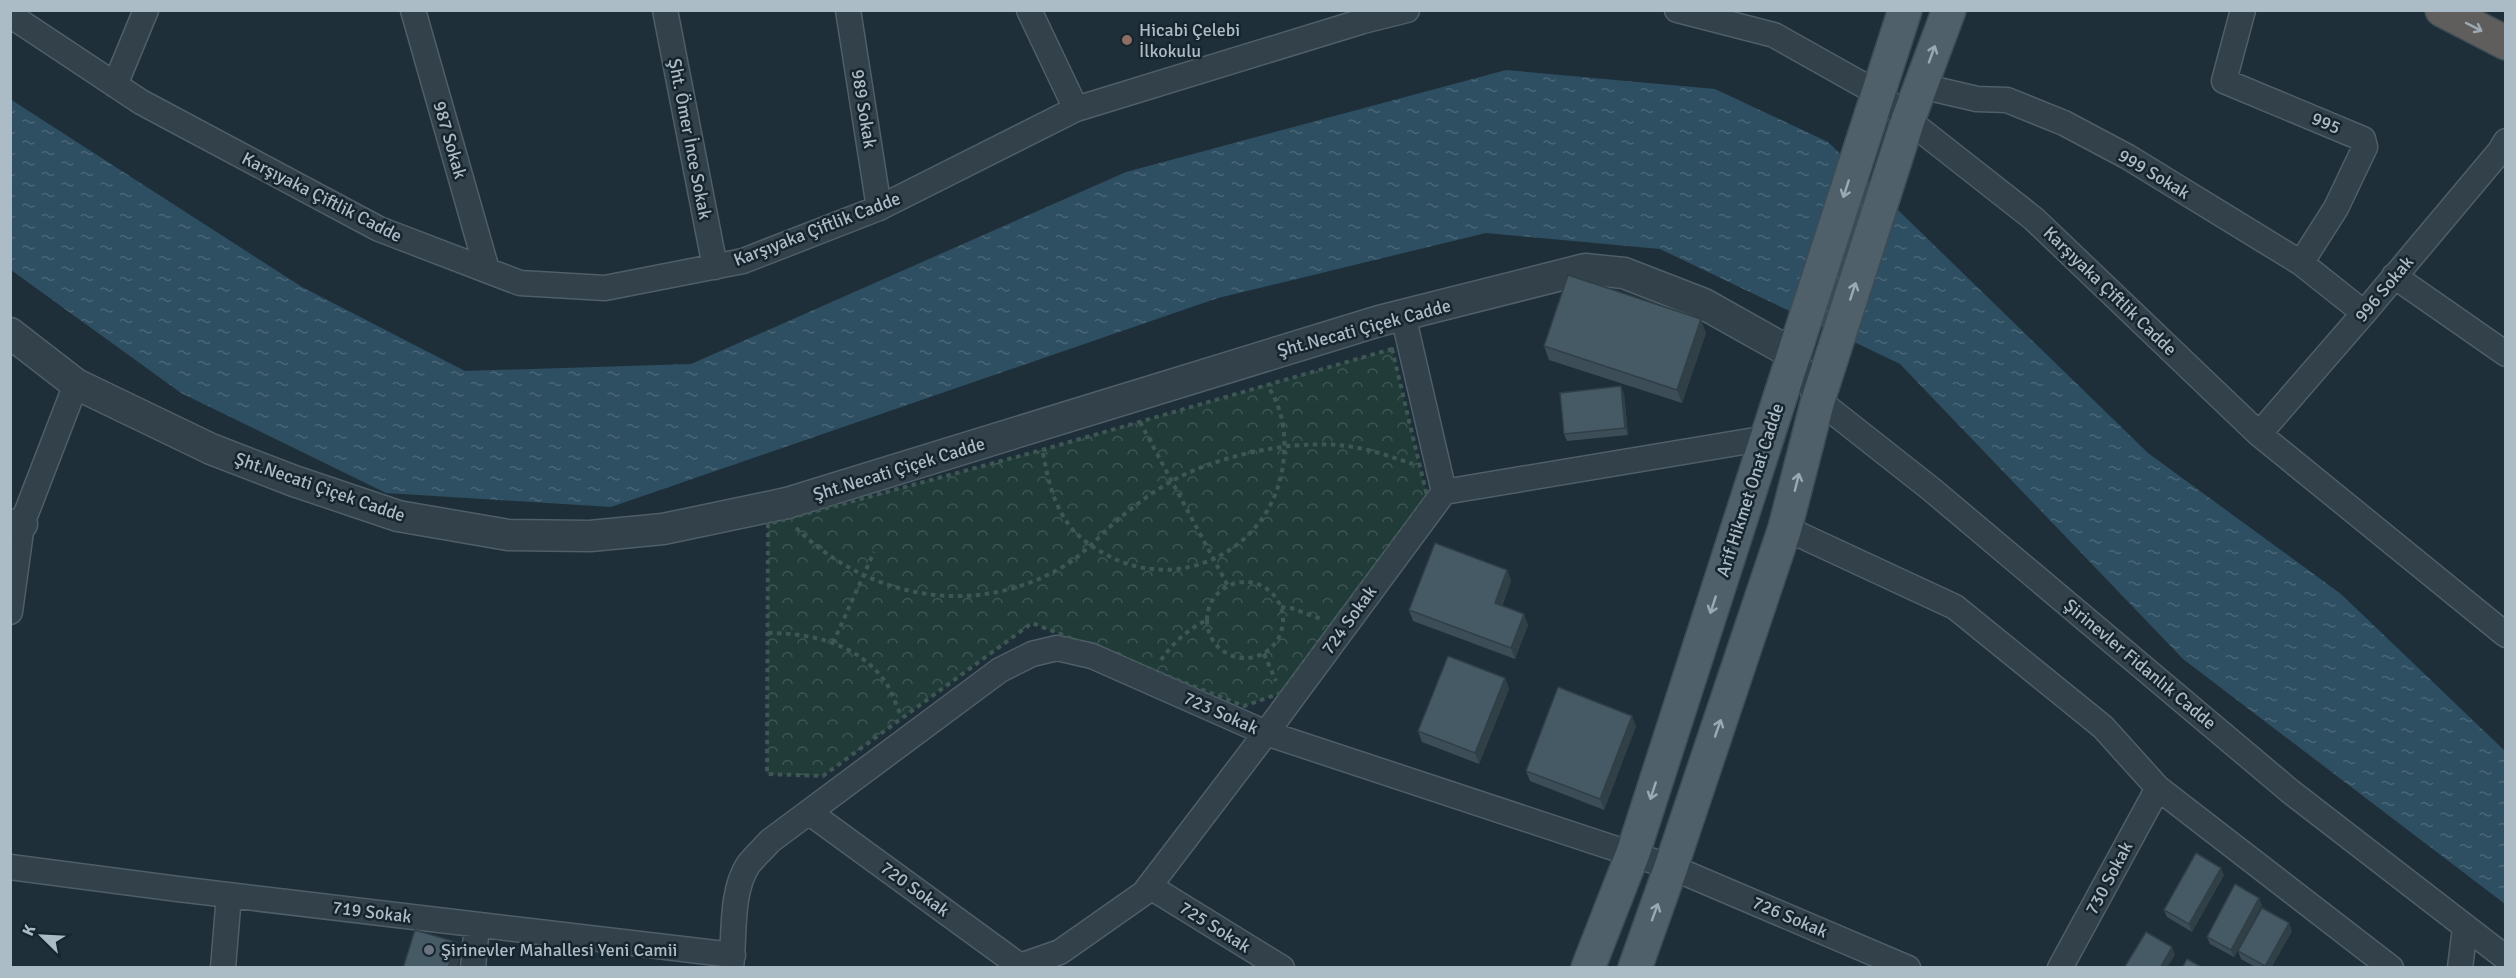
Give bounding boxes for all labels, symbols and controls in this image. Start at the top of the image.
place label: Hicabi Çelebi İlkokulu [1139,19,1240,62]
one-way arrow [2464,22,2482,33]
marker: Hicabi Çelebi İlkokulu [1120,33,1134,47]
one-way arrow [1928,45,1939,64]
street label: Şht. Ömer İnce Sokak [664,57,716,221]
street label: 989 Sokak [847,68,881,150]
street label: 987 Sokak [428,99,472,181]
street label: 995 [2308,107,2344,139]
street label: 999 Sokak [2114,144,2194,204]
street label: Karşıyaka Çiftlik Cadde [238,147,406,247]
one-way arrow [1840,179,1851,198]
street label: Karşıyaka Çiftlik Cadde [730,187,904,271]
street label: Karşıyaka Çiftlik Cadde [2039,222,2181,360]
street label: 996 Sokak [2350,251,2418,327]
one-way arrow [1849,282,1860,301]
street label: Şht.Necati Çiçek Cadde [1275,294,1453,362]
street label: Arif Hikmet Onat Cadde [1712,400,1788,580]
street label: Şht.Necati Çiçek Cadde [810,432,988,506]
street label: Şht.Necati Çiçek Cadde [232,447,408,527]
one-way arrow [1791,473,1803,492]
street label: 724 Sokak [1317,581,1381,659]
street label: Şirinevler Fidanlık Cadde [2059,594,2221,734]
one-way arrow [1707,595,1718,614]
street label: 723 Sokak [1180,687,1262,739]
one-way arrow [1713,719,1724,738]
one-way arrow [1647,781,1658,800]
street label: 730 Sokak [2081,838,2137,918]
street label: 720 Sokak [876,857,954,921]
street label: 726 Sokak [1749,891,1831,943]
street label: 719 Sokak [331,896,413,928]
street label: 725 Sokak [1175,897,1255,957]
one-way arrow [1650,904,1661,922]
north arrow [12,906,72,966]
text: K [18,922,40,939]
place label: Şirinevler Mahallesi Yeni Camii [441,939,677,961]
marker: Şirinevler Mahallesi Yeni Camii [422,943,436,957]

